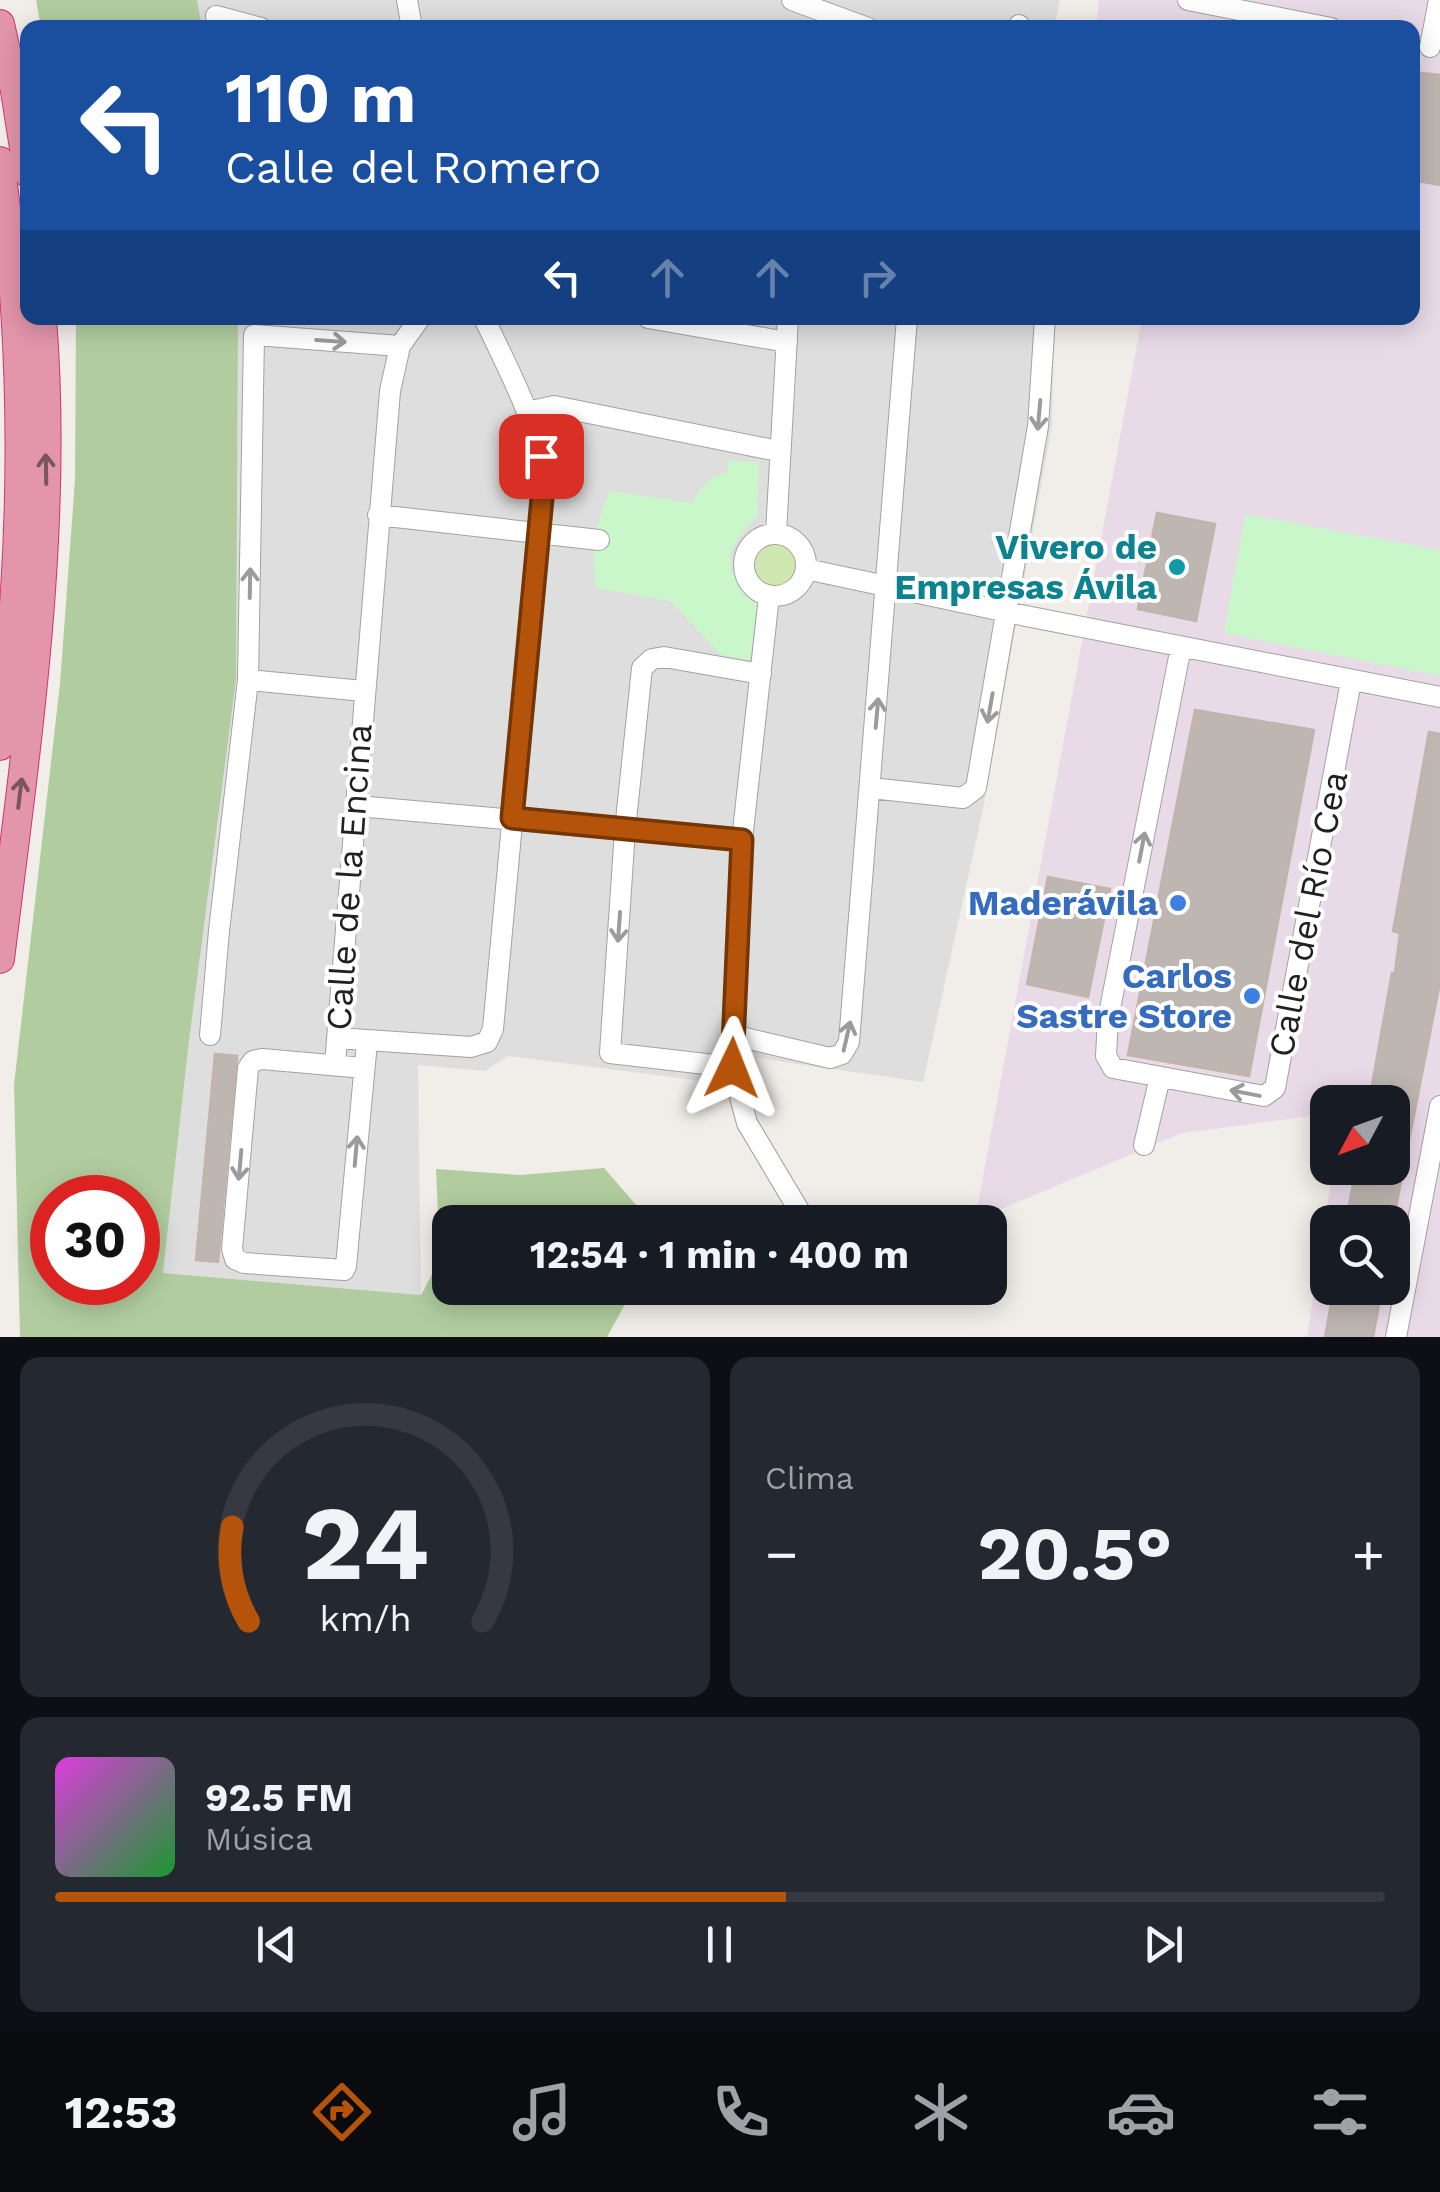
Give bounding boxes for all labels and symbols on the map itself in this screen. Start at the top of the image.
one-way arrow [314,331,346,350]
one-way arrow [1029,398,1048,430]
pin [499,414,584,499]
one-way arrow [36,454,55,486]
place label: Vivero de Empresas Ávila [894,526,1158,608]
marker: Vivero de Empresas Ávila [1166,556,1188,578]
one-way arrow [240,567,259,599]
one-way arrow [980,691,999,724]
one-way arrow [868,697,887,729]
street label: Calle de la Encina [317,722,381,1032]
street label: Calle del Río Cea [1260,768,1356,1060]
one-way arrow [12,777,30,810]
one-way arrow [1133,832,1152,864]
place label: Maderávila [968,882,1159,924]
marker: Maderávila [1167,892,1189,914]
one-way arrow [609,911,628,943]
place label: Carlos Sastre Store [1016,955,1232,1037]
marker: Carlos Sastre Store [1241,985,1263,1007]
position arrow [680,1016,784,1120]
one-way arrow [839,1020,857,1052]
one-way arrow [1230,1082,1262,1101]
north arrow [1310,1085,1410,1185]
one-way arrow [347,1135,366,1167]
one-way arrow [230,1149,249,1181]
speed limit sign: 30 [30,1175,160,1305]

